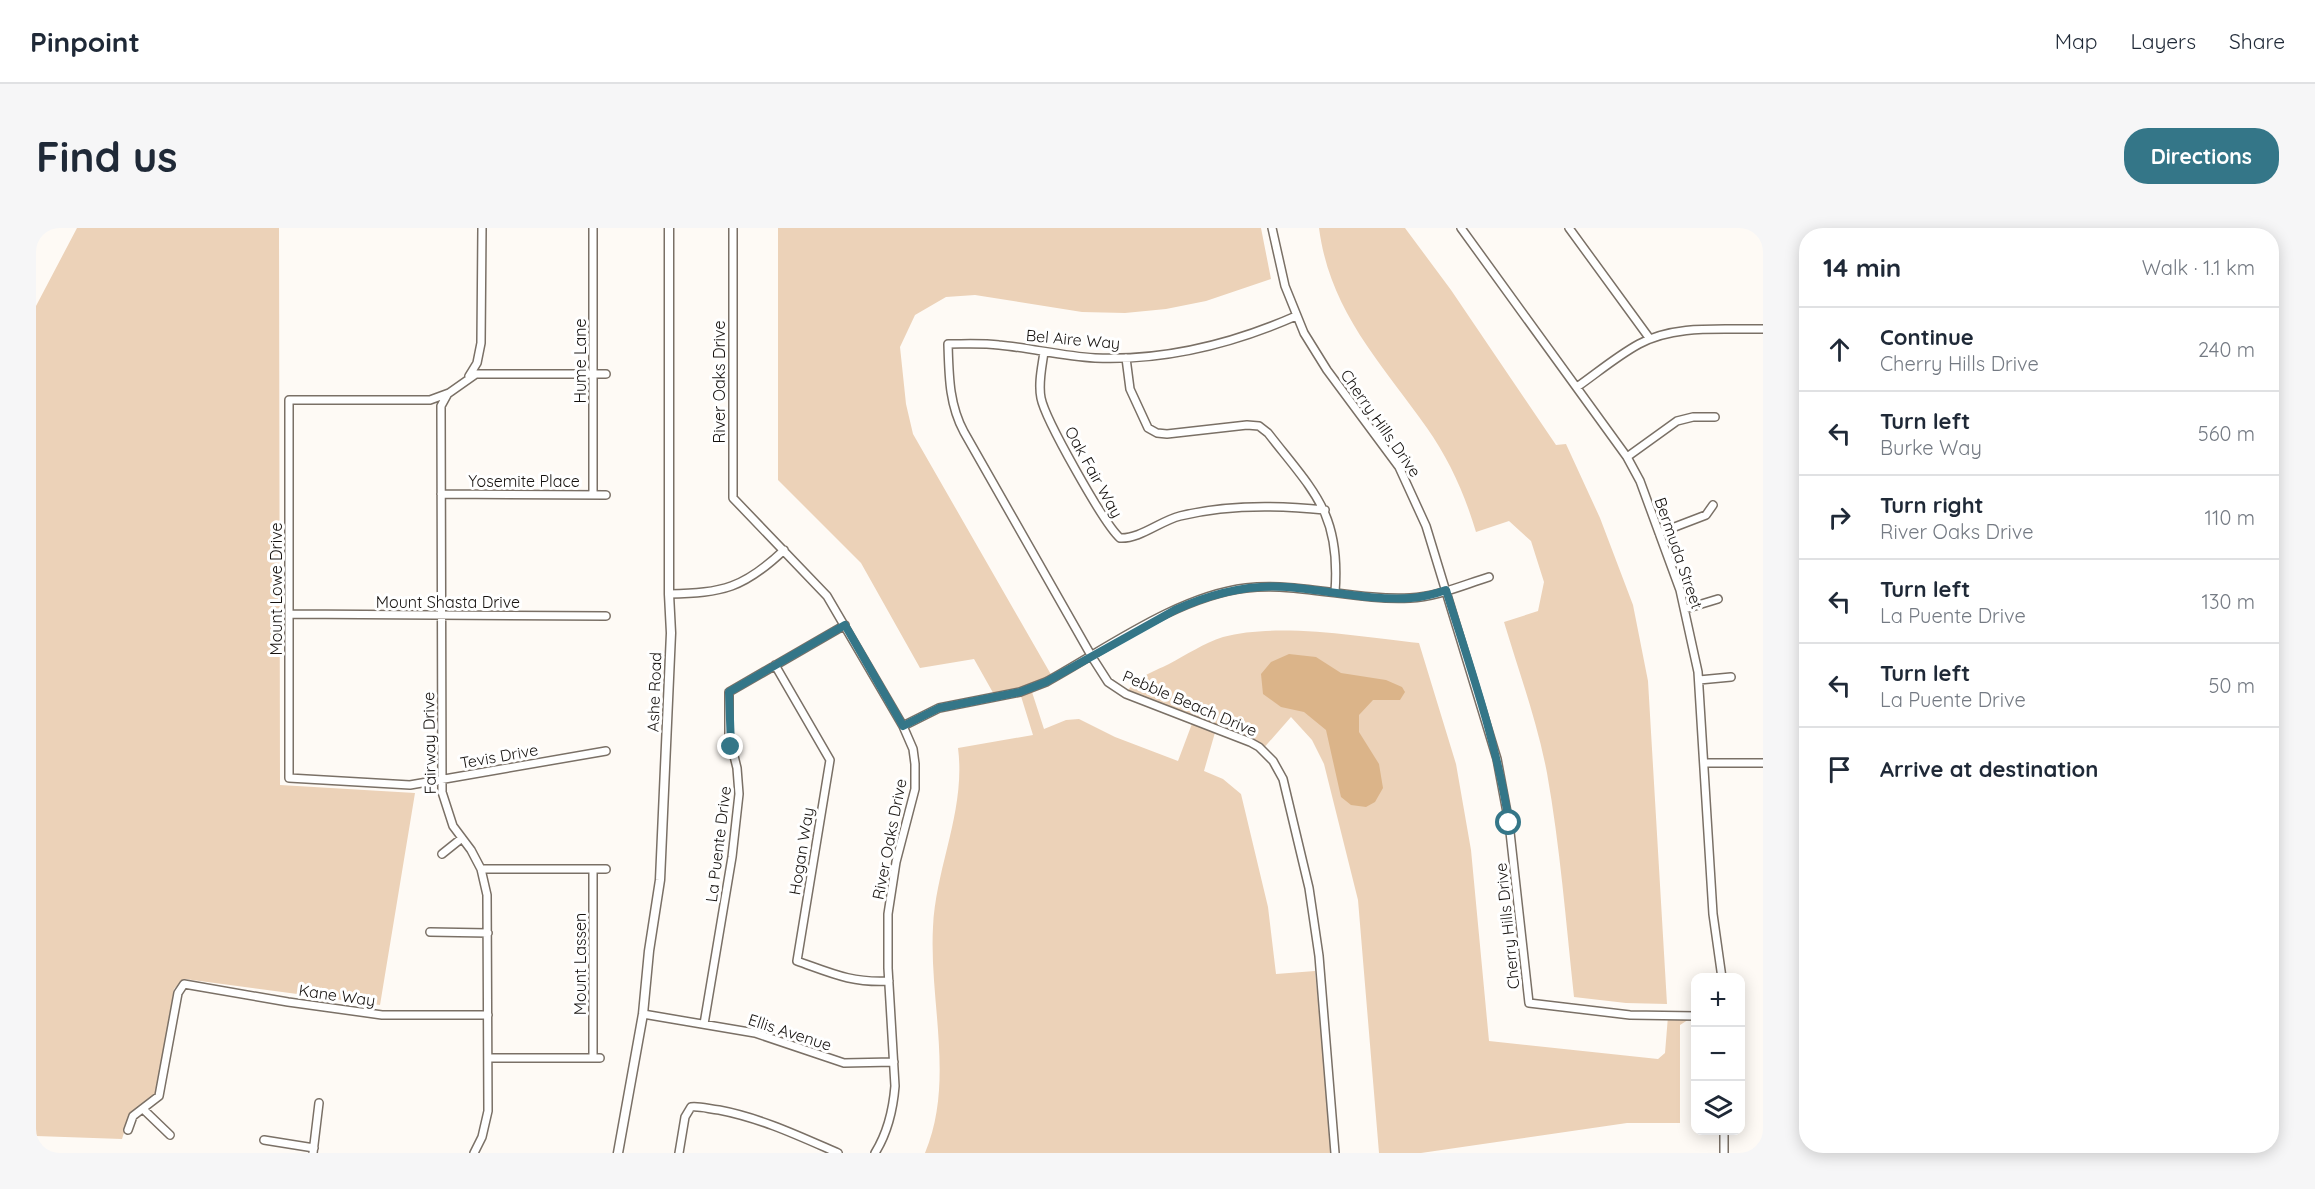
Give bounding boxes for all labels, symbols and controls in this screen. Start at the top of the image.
text: Pinpoint [30,24,140,59]
text: Map [2055,28,2098,54]
text: Layers [2131,28,2196,54]
text: Share [2229,28,2285,54]
button: Directions [2124,128,2279,184]
text: Find us [36,130,178,183]
text: 14 min [1823,251,1901,284]
text: Walk · 1.1 km [2142,255,2255,280]
street label: Hume Lane [570,318,590,404]
street label: River Oaks Drive [709,321,729,443]
text: Continue [1880,323,1974,351]
street label: Bel Aire Way [1025,325,1121,353]
icon: ahead [1823,333,1856,366]
text: 240 m [2198,337,2255,362]
text: Cherry Hills Drive [1880,351,2039,376]
street label: Cherry Hills Drive [1336,365,1426,481]
text: Turn left [1880,407,1970,435]
icon: left [1823,417,1856,450]
text: 560 m [2198,421,2255,446]
street label: Oak Fair Way [1061,423,1127,521]
text: Burke Way [1880,435,1982,460]
street label: Yosemite Place [468,471,580,491]
text: Turn right [1880,491,1984,519]
street label: Bermuda Street [1651,495,1707,611]
icon: right [1823,501,1856,534]
text: 110 m [2205,505,2255,530]
text: River Oaks Drive [1880,519,2034,544]
street label: Mount Lowe Drive [266,522,286,656]
text: Turn left [1880,575,1970,603]
icon: left [1823,585,1856,618]
text: 130 m [2202,589,2255,614]
street label: Mount Shasta Drive [376,592,520,612]
text: La Puente Drive [1880,603,2026,628]
street label: Ashe Road [643,652,665,732]
text: Turn left [1880,659,1970,687]
street label: Pebble Beach Drive [1120,666,1260,740]
icon: left [1823,669,1856,702]
text: 50 m [2209,673,2255,698]
text: La Puente Drive [1880,687,2026,712]
street label: Fairway Drive [418,692,440,794]
route end [717,733,743,759]
street label: Tevis Drive [458,739,540,773]
icon: arrive [1823,753,1856,786]
text: Arrive at destination [1880,755,2098,783]
street label: River Oaks Drive [867,777,911,901]
street label: La Puente Drive [701,785,735,903]
street label: Hogan Way [784,806,818,896]
route start [1495,809,1521,835]
street label: Cherry Hills Drive [1490,862,1524,990]
street label: Mount Lassen [570,913,590,1015]
map controls [1691,973,1745,1135]
button: + [1691,973,1745,1027]
street label: Kane Way [297,980,377,1010]
street label: Ellis Avenue [746,1009,834,1055]
button: − [1691,1027,1745,1081]
button: layers [1691,1081,1745,1135]

